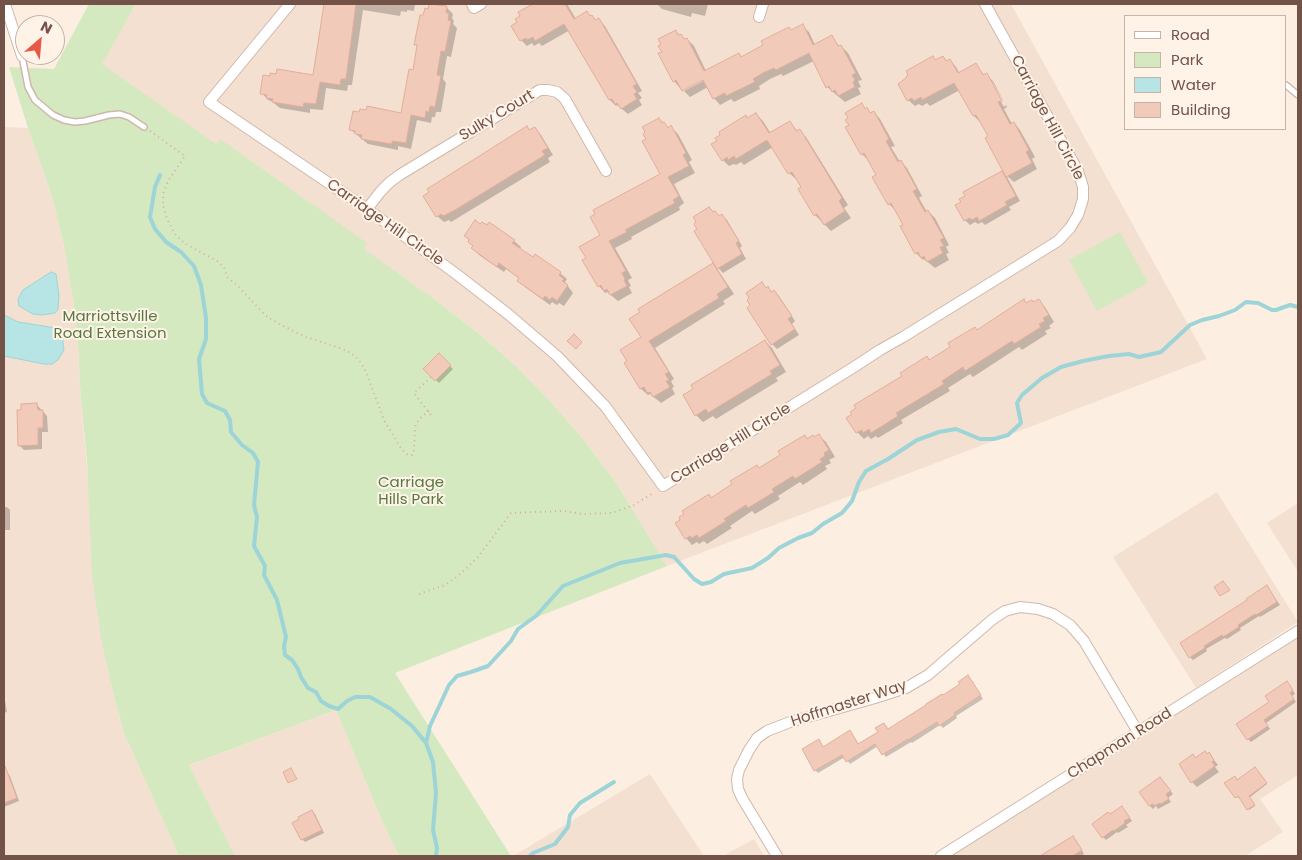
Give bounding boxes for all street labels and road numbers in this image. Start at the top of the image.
street label: Carriage Hill Circle [1007,53,1087,183]
street label: Sulky Court [456,87,538,145]
street label: Carriage Hill Circle [323,176,447,270]
street label: Carriage Hill Circle [667,400,795,488]
street label: Hoffmaster Way [789,677,909,731]
street label: Chapman Road [1064,705,1176,783]

